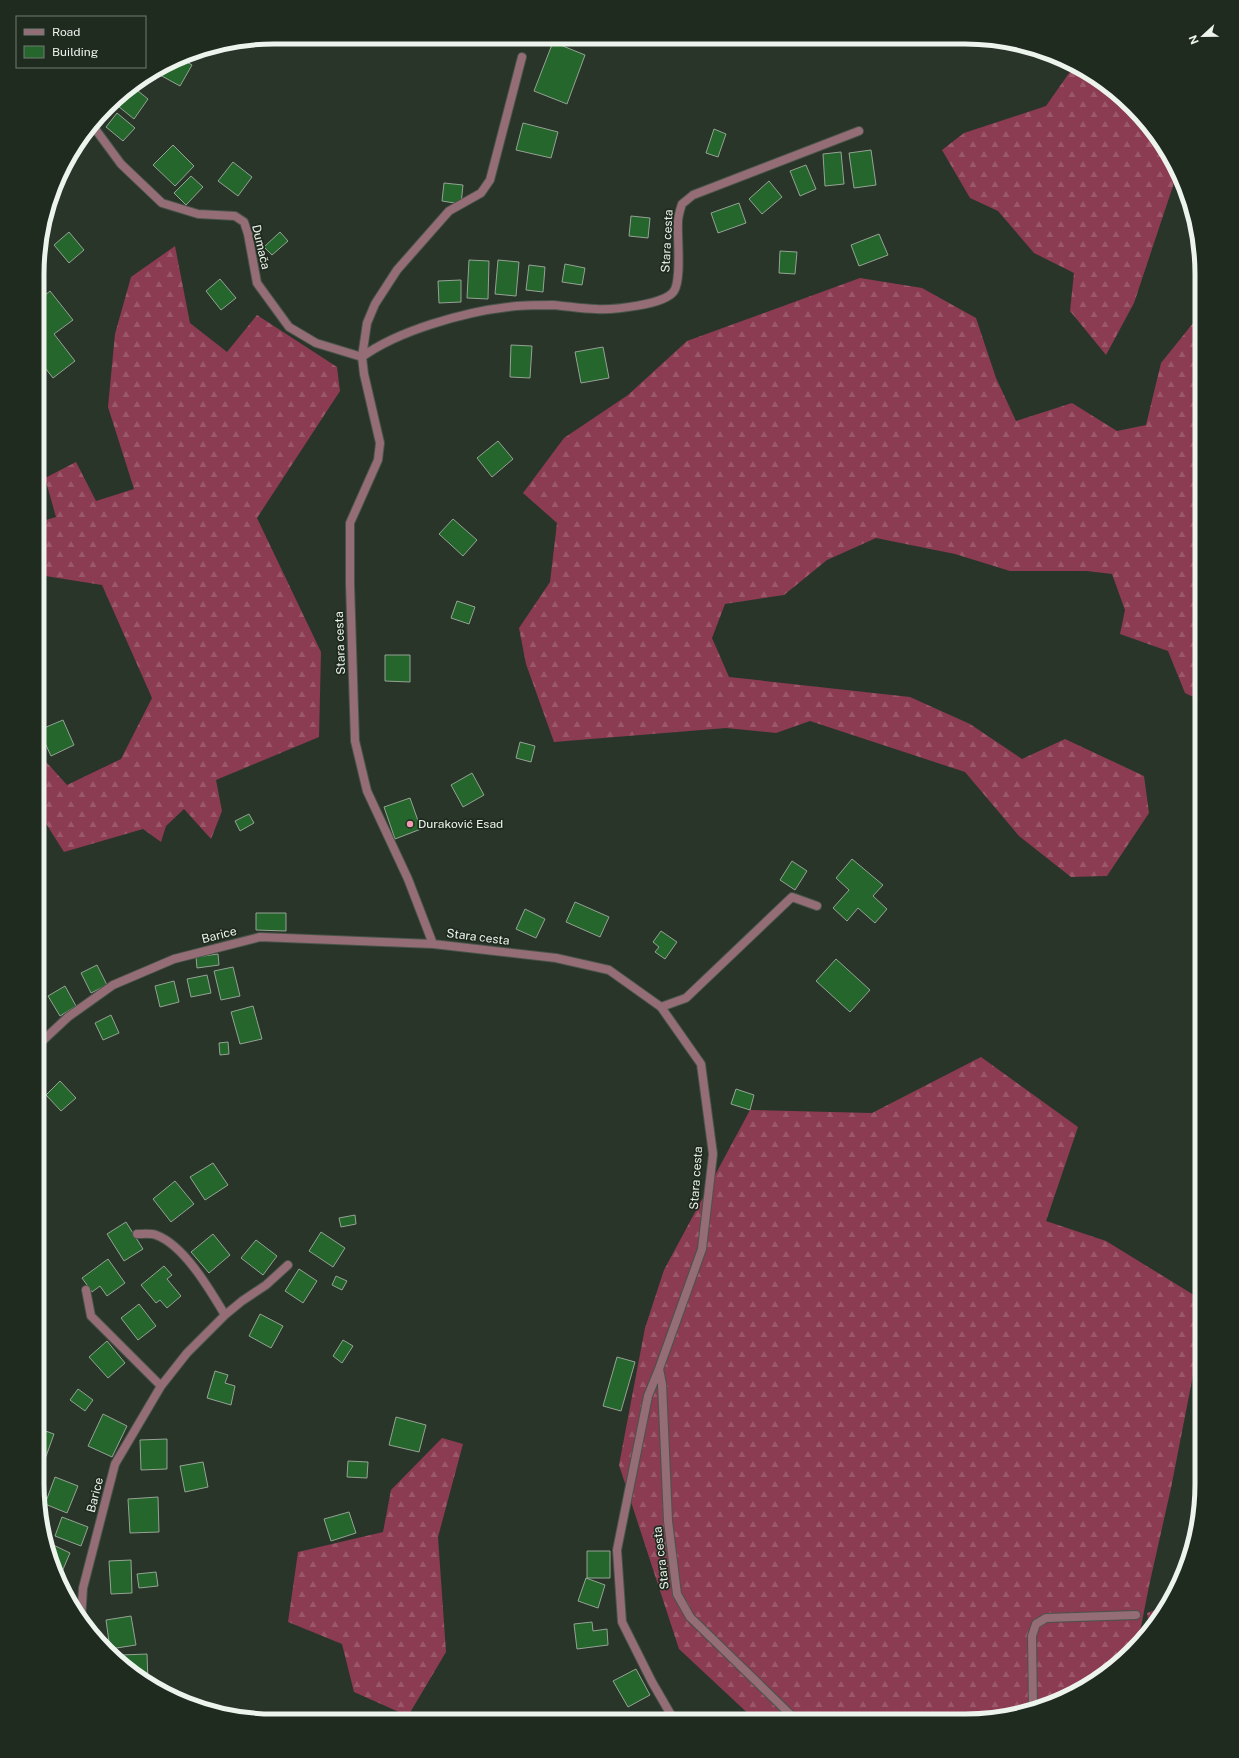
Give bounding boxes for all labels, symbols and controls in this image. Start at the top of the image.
legend [16,16,146,68]
north arrow [1183,16,1223,56]
text: Road [52,25,80,39]
text: N [1187,34,1201,46]
text: Building [52,45,98,59]
street label: Stara cesta [658,209,676,273]
street label: Dumača [249,223,273,271]
street label: Stara cesta [332,611,348,675]
place label: Duraković Esad [418,817,503,831]
marker: Duraković Esad [405,819,415,829]
street label: Barice [200,924,238,946]
street label: Stara cesta [446,926,510,948]
street label: Stara cesta [687,1146,705,1210]
street label: Barice [84,1476,106,1514]
street label: Stara cesta [650,1526,672,1590]

